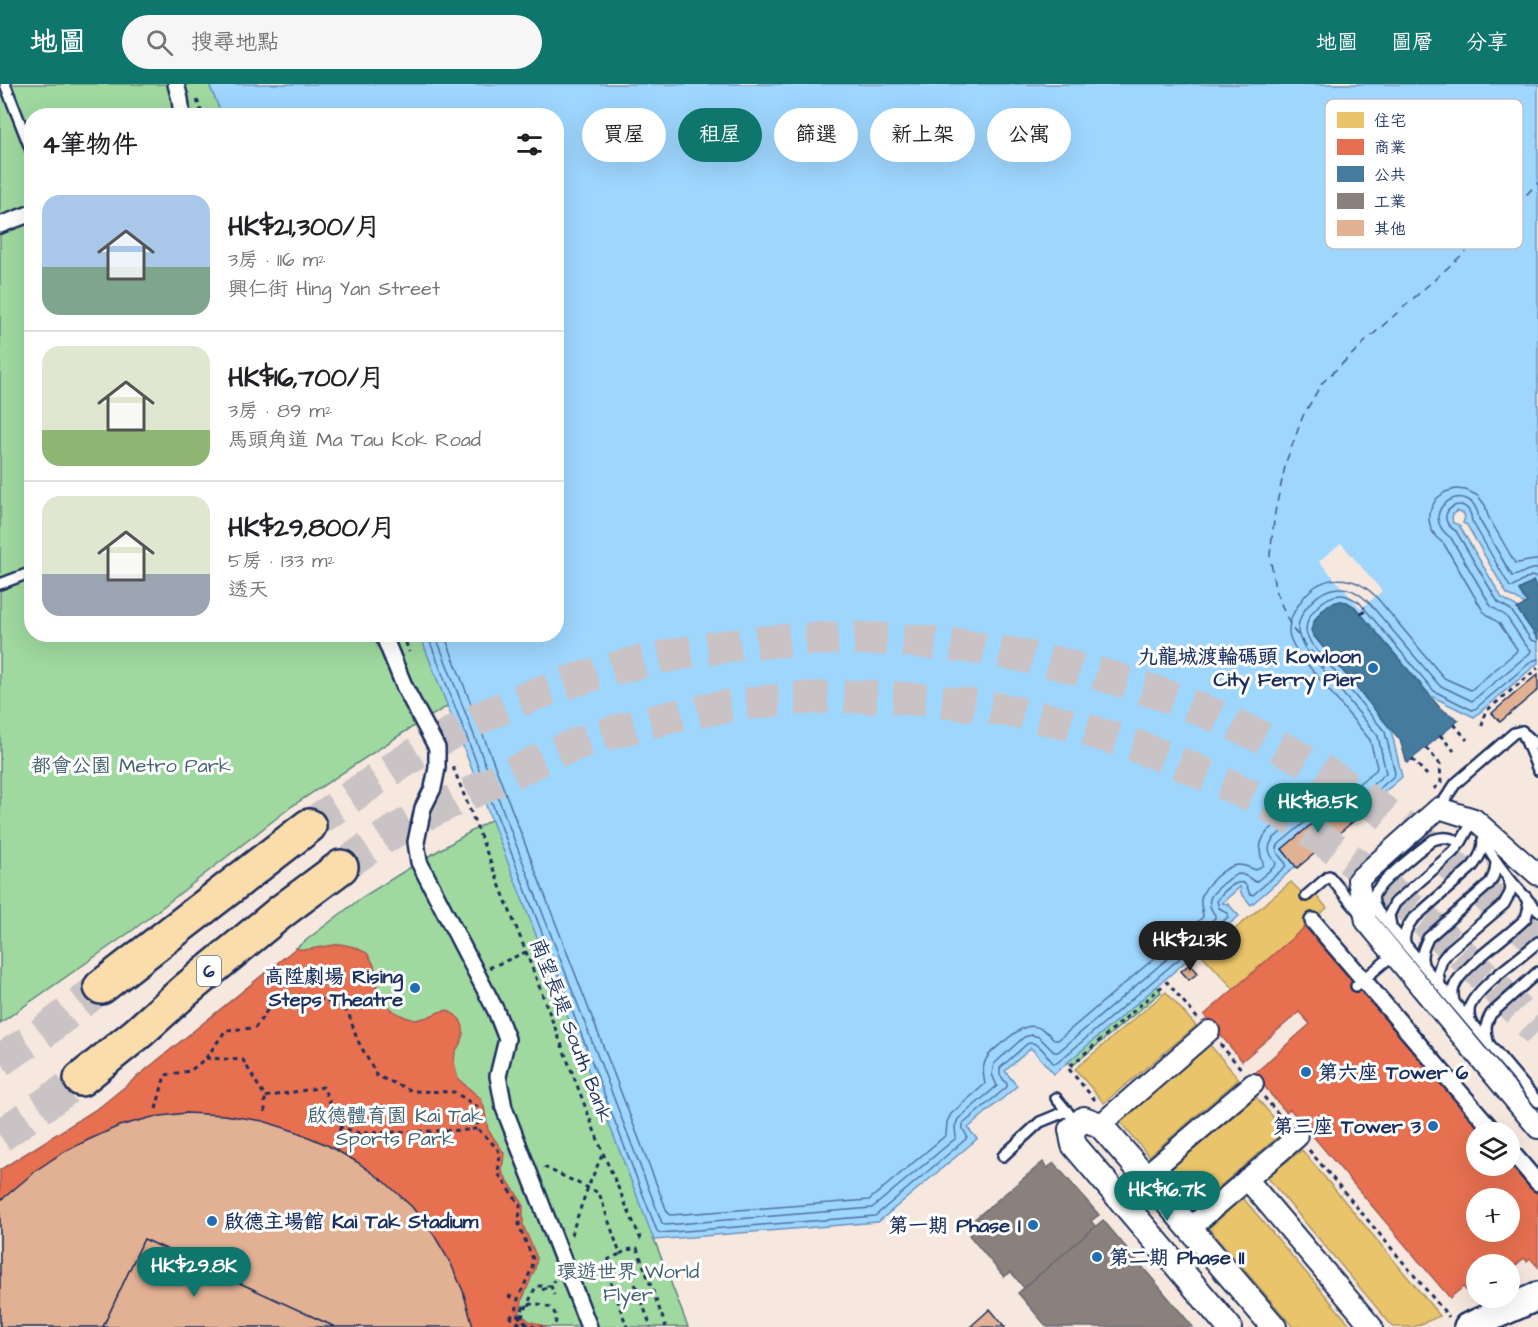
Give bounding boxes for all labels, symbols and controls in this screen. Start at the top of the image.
search box [122,15,542,69]
text: 地圖 [30,23,86,62]
icon: search [143,26,176,59]
text: 搜尋地點 [191,27,279,58]
text: 地圖 [1316,28,1358,57]
text: 圖層 [1391,28,1433,57]
text: 分享 [1466,28,1508,57]
legend [1325,99,1523,249]
chip: 買屋 [582,108,666,162]
chip: 租屋 [678,108,762,162]
chip: 篩選 [774,108,858,162]
chip: 新上架 [870,108,975,162]
chip: 公寓 [987,108,1071,162]
text: 住宅 [1374,110,1406,132]
text: 4筆物件 [42,127,138,163]
icon: filters [513,128,546,161]
text: 商業 [1374,137,1406,159]
text: 公共 [1374,164,1406,186]
text: 工業 [1374,191,1406,213]
text: HK$21,300/月 [228,209,381,245]
text: 其他 [1374,218,1406,240]
icon: home [90,219,162,291]
text: 3房 · 116 m² [228,246,326,274]
text: 興仁街 Hing Yan Street [228,275,440,303]
text: HK$16,700/月 [228,360,385,396]
icon: home [90,370,162,442]
text: 3房 · 89 m² [228,397,332,425]
text: 馬頭角道 Ma Tau Kok Road [228,426,481,454]
text: HK$29,800/月 [228,510,396,546]
icon: home [90,520,162,592]
text: 5房 · 133 m² [228,547,335,575]
text: 透天 [228,576,268,604]
place label: 九龍城渡輪碼頭 Kowloon City Ferry Pier [1138,643,1362,695]
marker: 九龍城渡輪碼頭 Kowloon City Ferry Pier [1366,661,1380,675]
park label: 都會公園 Metro Park [31,752,231,780]
pin: HK$18.5K [1256,783,1380,834]
text: HK$18.5K [1278,788,1358,816]
pin: HK$21.3K [1128,921,1252,972]
text: HK$21.3K [1153,926,1227,954]
street label: 南望長堤 South Bank [523,934,619,1126]
road number: 6 [197,956,221,986]
place label: 高陞劇場 Rising Steps Theatre [264,963,404,1014]
marker: 高陞劇場 Rising Steps Theatre [408,981,422,995]
place label: 第六座 Tower 6 [1318,1059,1469,1087]
marker: 第六座 Tower 6 [1299,1065,1313,1079]
park label: 啟德體育園 Kai Tak Sports Park [307,1102,483,1153]
place label: 第三座 Tower 3 [1273,1113,1422,1141]
marker: 第三座 Tower 3 [1426,1119,1440,1133]
map controls [1466,1122,1520,1308]
button: layers [1466,1122,1520,1176]
pin: HK$16.7K [1105,1171,1229,1222]
text: HK$16.7K [1128,1176,1206,1204]
button: + [1466,1188,1520,1242]
place label: 啟德主場館 Kai Tak Stadium [224,1208,479,1236]
place label: 第一期 Phase I [888,1212,1021,1240]
marker: 啟德主場館 Kai Tak Stadium [205,1214,219,1228]
marker: 第一期 Phase I [1026,1218,1040,1232]
place label: 第二期 Phase II [1109,1244,1245,1272]
pin: HK$29.8K [132,1247,256,1298]
marker: 第二期 Phase II [1090,1250,1104,1264]
text: HK$29.8K [151,1252,237,1280]
button: − [1466,1254,1520,1308]
park label: 環遊世界 World Flyer [557,1258,699,1310]

